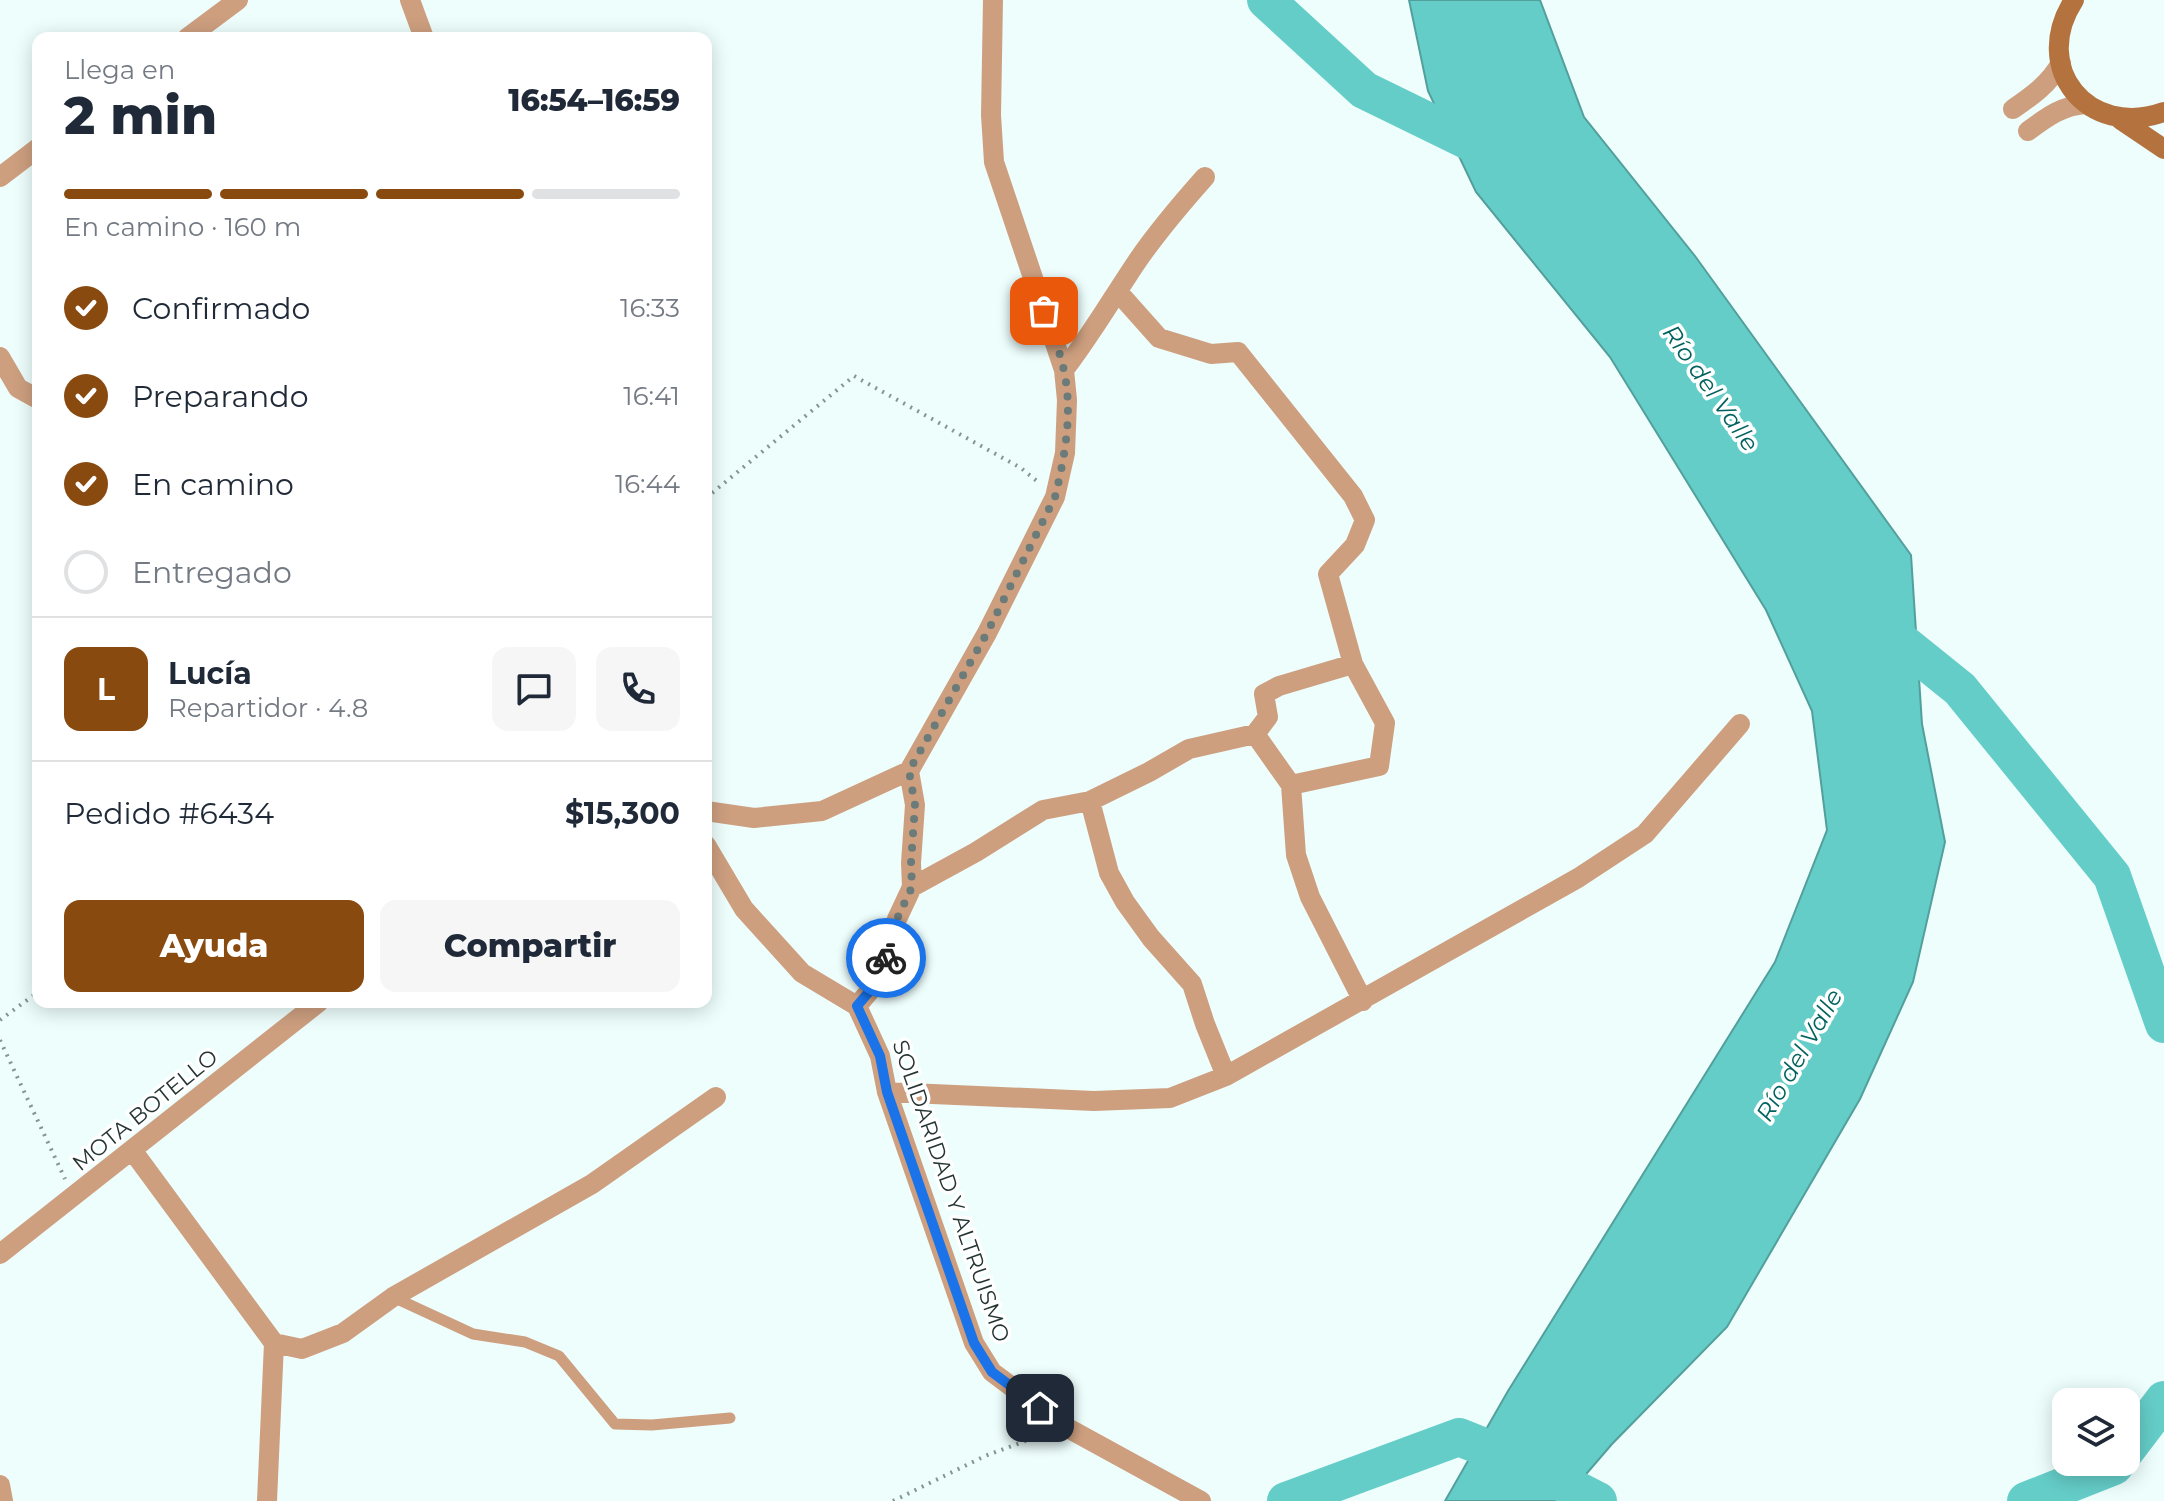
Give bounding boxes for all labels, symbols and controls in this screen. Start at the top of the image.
text: Llega en [64,54,175,86]
text: 16:54–16:59 [508,82,680,119]
text: 2 min [64,84,217,147]
text: En camino · 160 m [64,211,301,243]
pin [1010,277,1078,345]
icon: check [64,286,108,330]
icon: bag [1022,289,1066,333]
text: Confirmado [132,290,310,327]
text: 16:33 [620,292,680,324]
water label: Río del Valle [1657,319,1765,457]
icon: check [64,374,108,418]
text: Preparando [132,378,309,415]
text: 16:41 [623,380,680,412]
icon: check [64,462,108,506]
text: En camino [132,466,294,503]
text: 16:44 [615,468,680,500]
text: Entregado [132,554,292,591]
button: chat [492,647,576,731]
button: phone [596,647,680,731]
text: Lucía [168,655,252,692]
text: L [97,671,115,708]
text: Repartidor · 4.8 [168,692,368,724]
text: Pedido #6434 [64,795,274,832]
text: $15,300 [565,795,680,832]
button: Ayuda [64,900,364,992]
button: Compartir [380,900,680,992]
courier [846,918,926,998]
icon: bike [864,936,908,980]
water label: Río del Valle [1749,984,1849,1126]
street label: SOLIDARIDAD Y ALTRUISMO [886,1036,1016,1346]
street label: MOTA BOTELLO [67,1043,223,1177]
pin [1006,1374,1074,1442]
icon: home [1018,1386,1062,1430]
map controls [2052,1388,2140,1476]
button: layers [2052,1388,2140,1476]

